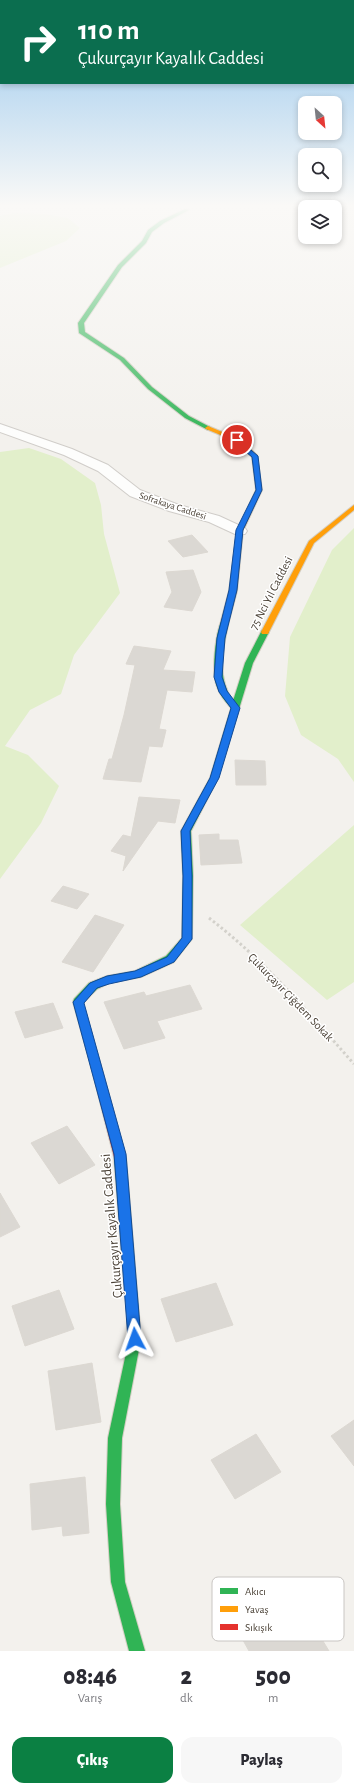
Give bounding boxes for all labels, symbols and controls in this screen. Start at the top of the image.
icon: right [12,16,64,68]
text: 110 m [78,17,140,45]
text: Çukurçayır Kayalık Caddesi [78,50,264,68]
north arrow [298,96,342,140]
map controls [298,96,342,244]
button: search [298,148,342,192]
button: layers [298,200,342,244]
pin [220,423,254,457]
icon: arrive [226,429,248,451]
street label: Sofrakaya Caddesi [138,490,208,522]
street label: 75 Nci Yıl Caddesi [247,554,295,632]
street label: Çukurçayır Çiğdem Sokak [245,951,336,1044]
street label: Çukurçayır Kayalık Caddesi [99,1153,125,1299]
position arrow [114,1318,156,1360]
legend [212,1577,344,1641]
text: Akıcı [245,1586,266,1597]
text: Yavaş [245,1604,269,1615]
text: Sıkışık [245,1622,272,1633]
text: 08:46 [63,1665,117,1689]
text: 2 [181,1665,192,1689]
text: 500 [256,1665,291,1689]
text: Varış [78,1692,102,1705]
text: dk [180,1692,193,1705]
text: m [268,1692,279,1705]
button: Çıkış [12,1737,173,1783]
button: Paylaş [181,1737,342,1783]

